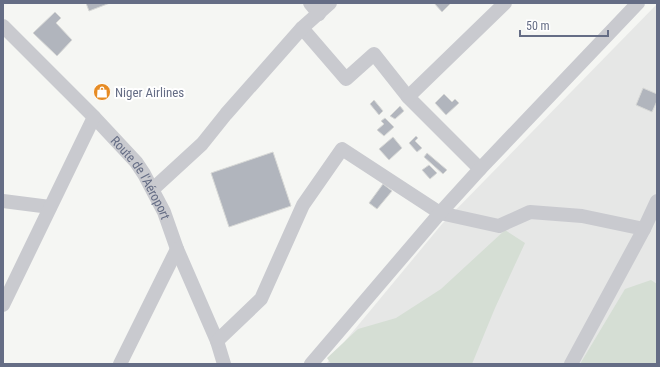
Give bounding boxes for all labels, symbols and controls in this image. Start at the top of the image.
scale bar [520,12,608,38]
text: 50 m [526,19,550,33]
shop icon: Niger Airlines [92,82,112,102]
place label: Niger Airlines [115,85,184,100]
street label: Route de l'Aéroport [108,133,174,221]

